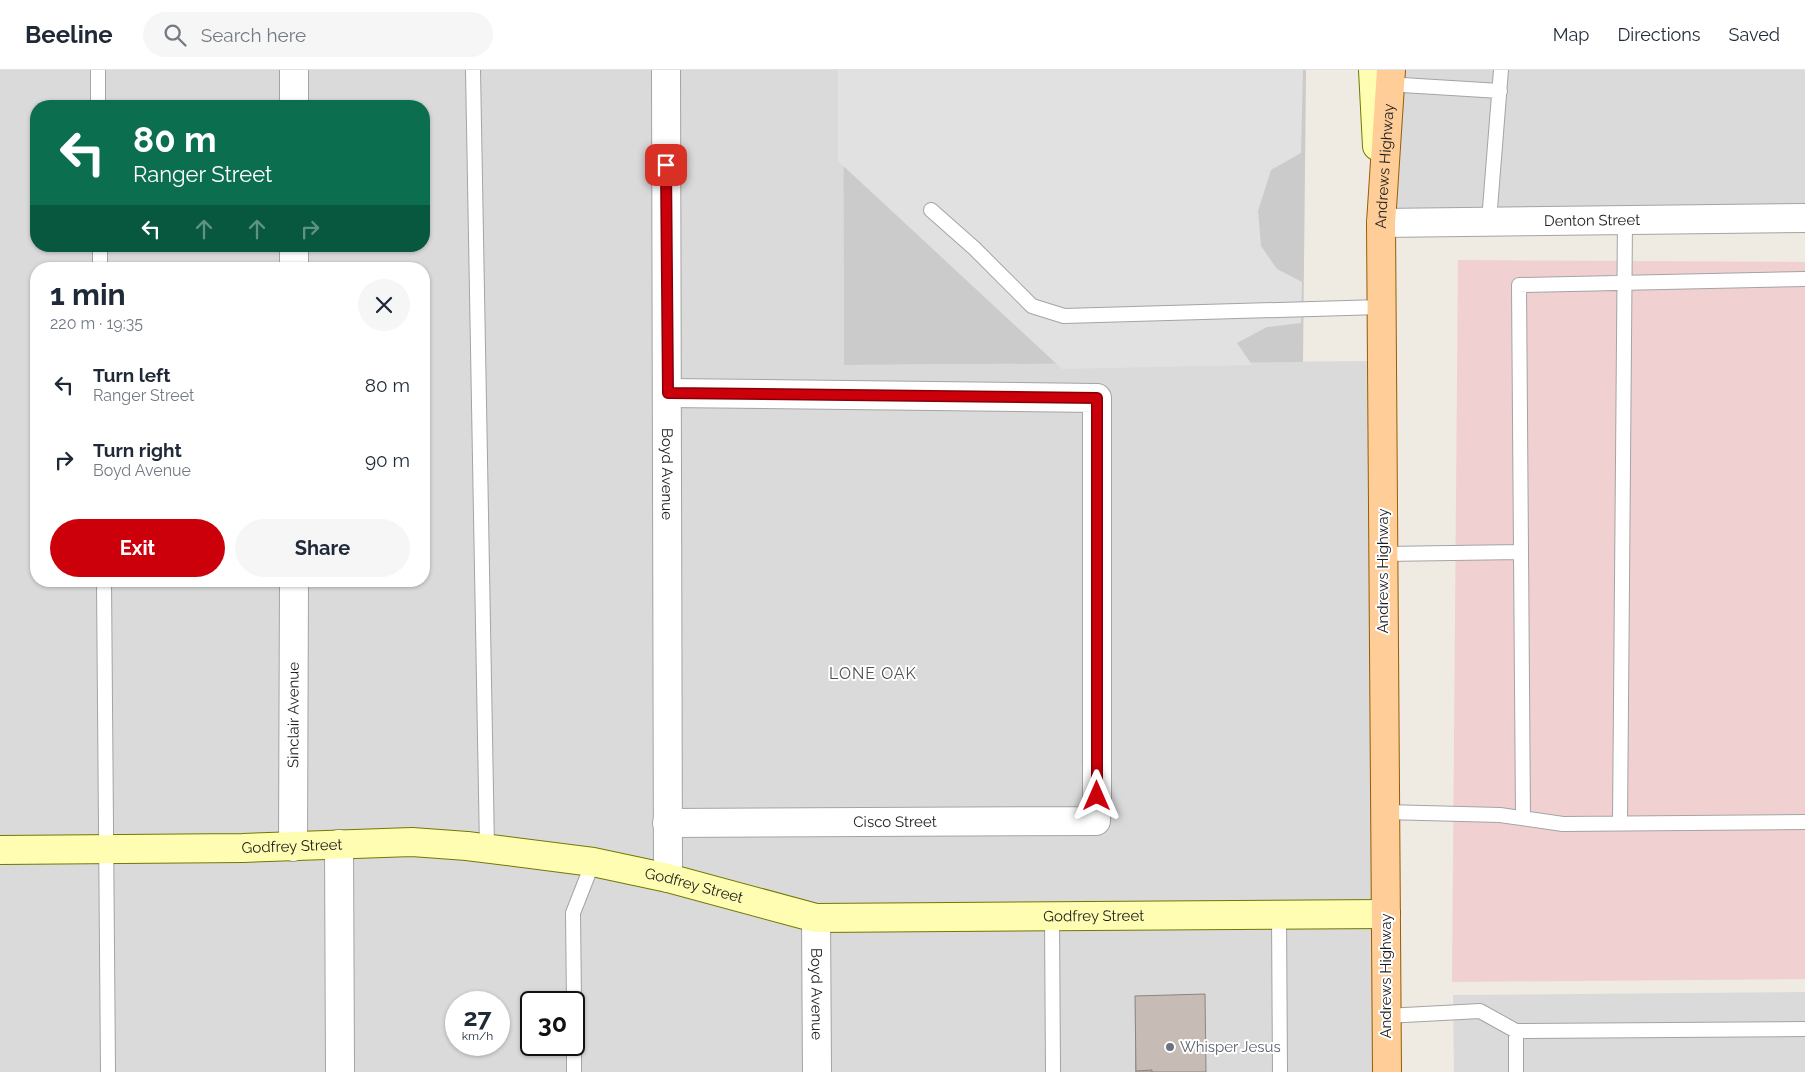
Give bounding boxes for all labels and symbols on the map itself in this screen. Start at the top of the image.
street label: Andrews Highway [1372,103,1398,229]
pin [645,144,687,186]
street label: Denton Street [1544,211,1640,230]
street label: Boyd Avenue [658,428,676,520]
street label: Andrews Highway [1374,508,1392,634]
street label: Sinclair Avenue [284,662,303,768]
district label: LONE OAK [829,664,917,683]
position arrow [1070,769,1122,821]
street label: Cisco Street [853,813,937,831]
street label: Godfrey Street [241,835,343,857]
street label: Godfrey Street [643,864,745,907]
street label: Godfrey Street [1043,907,1144,925]
street label: Andrews Highway [1377,913,1395,1039]
street label: Boyd Avenue [807,948,826,1040]
speed limit sign: 30 [520,991,585,1056]
place label: Whisper Jesus [1180,1038,1281,1056]
marker: Whisper Jesus [1164,1041,1176,1053]

